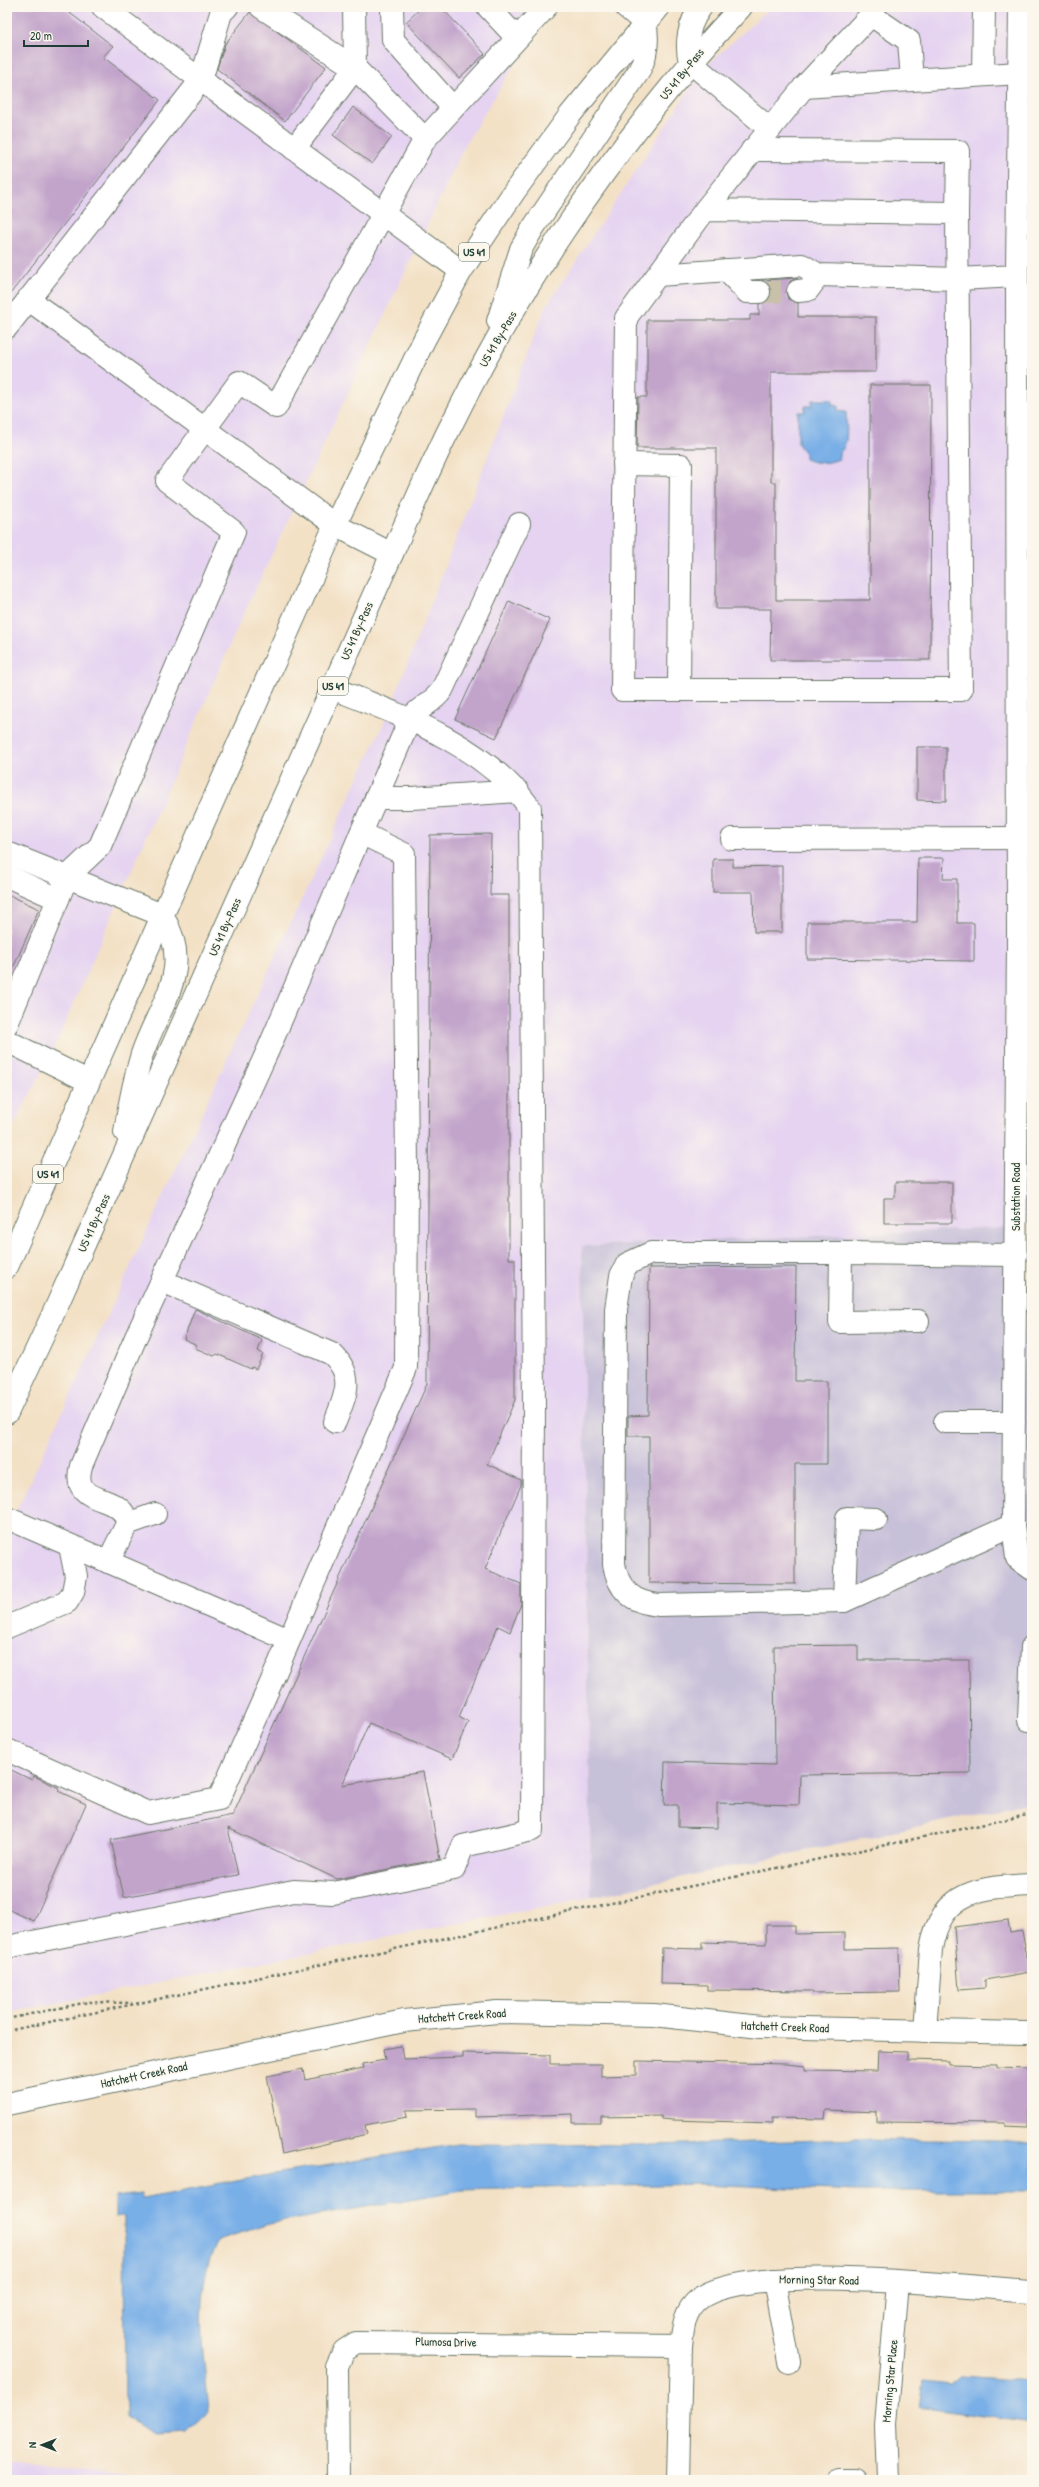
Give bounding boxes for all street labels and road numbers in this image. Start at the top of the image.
street label: US 41 By-Pass [655,44,708,103]
road number: US 41 [459,243,489,261]
street label: US 41 By-Pass [475,307,521,370]
street label: US 41 By-Pass [336,599,377,663]
road number: US 41 [318,677,348,695]
street label: US 41 By-Pass [204,895,245,959]
street label: Substation Road [1007,1163,1024,1231]
road number: US 41 [33,1165,63,1183]
street label: US 41 By-Pass [73,1191,114,1255]
street label: Hatchett Creek Road [417,2004,507,2027]
street label: Hatchett Creek Road [741,2016,830,2037]
street label: Hatchett Creek Road [99,2057,189,2092]
street label: Morning Star Road [779,2270,859,2289]
street label: Plumosa Drive [415,2332,477,2351]
street label: Morning Star Place [877,2339,902,2423]

